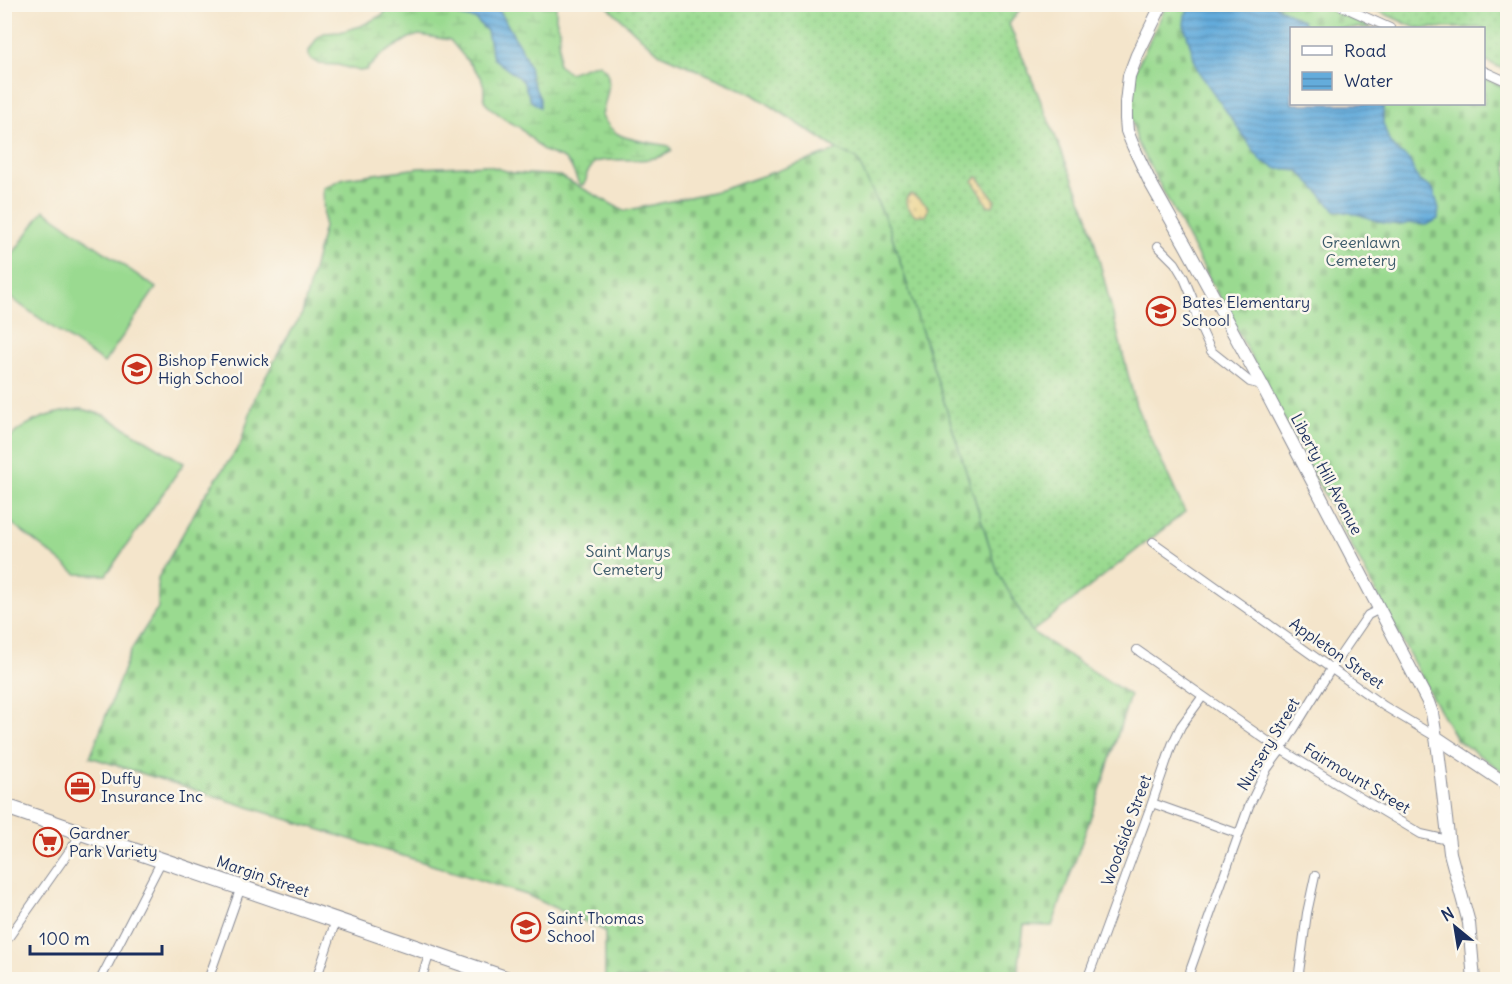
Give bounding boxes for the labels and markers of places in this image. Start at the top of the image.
place label: Bates Elementary School [1182,292,1310,330]
school or university icon: Bates Elementary School [1145,295,1177,327]
place label: Bishop Fenwick High School [158,350,269,388]
school or university icon: Bishop Fenwick High School [121,353,153,385]
place label: Duffy Insurance Inc [101,768,203,806]
office icon: Duffy Insurance Inc [64,771,96,803]
place label: Gardner Park Variety [69,823,158,861]
supermarket icon: Gardner Park Variety [32,826,64,858]
place label: Saint Thomas School [547,908,644,946]
school or university icon: Saint Thomas School [510,911,542,943]

